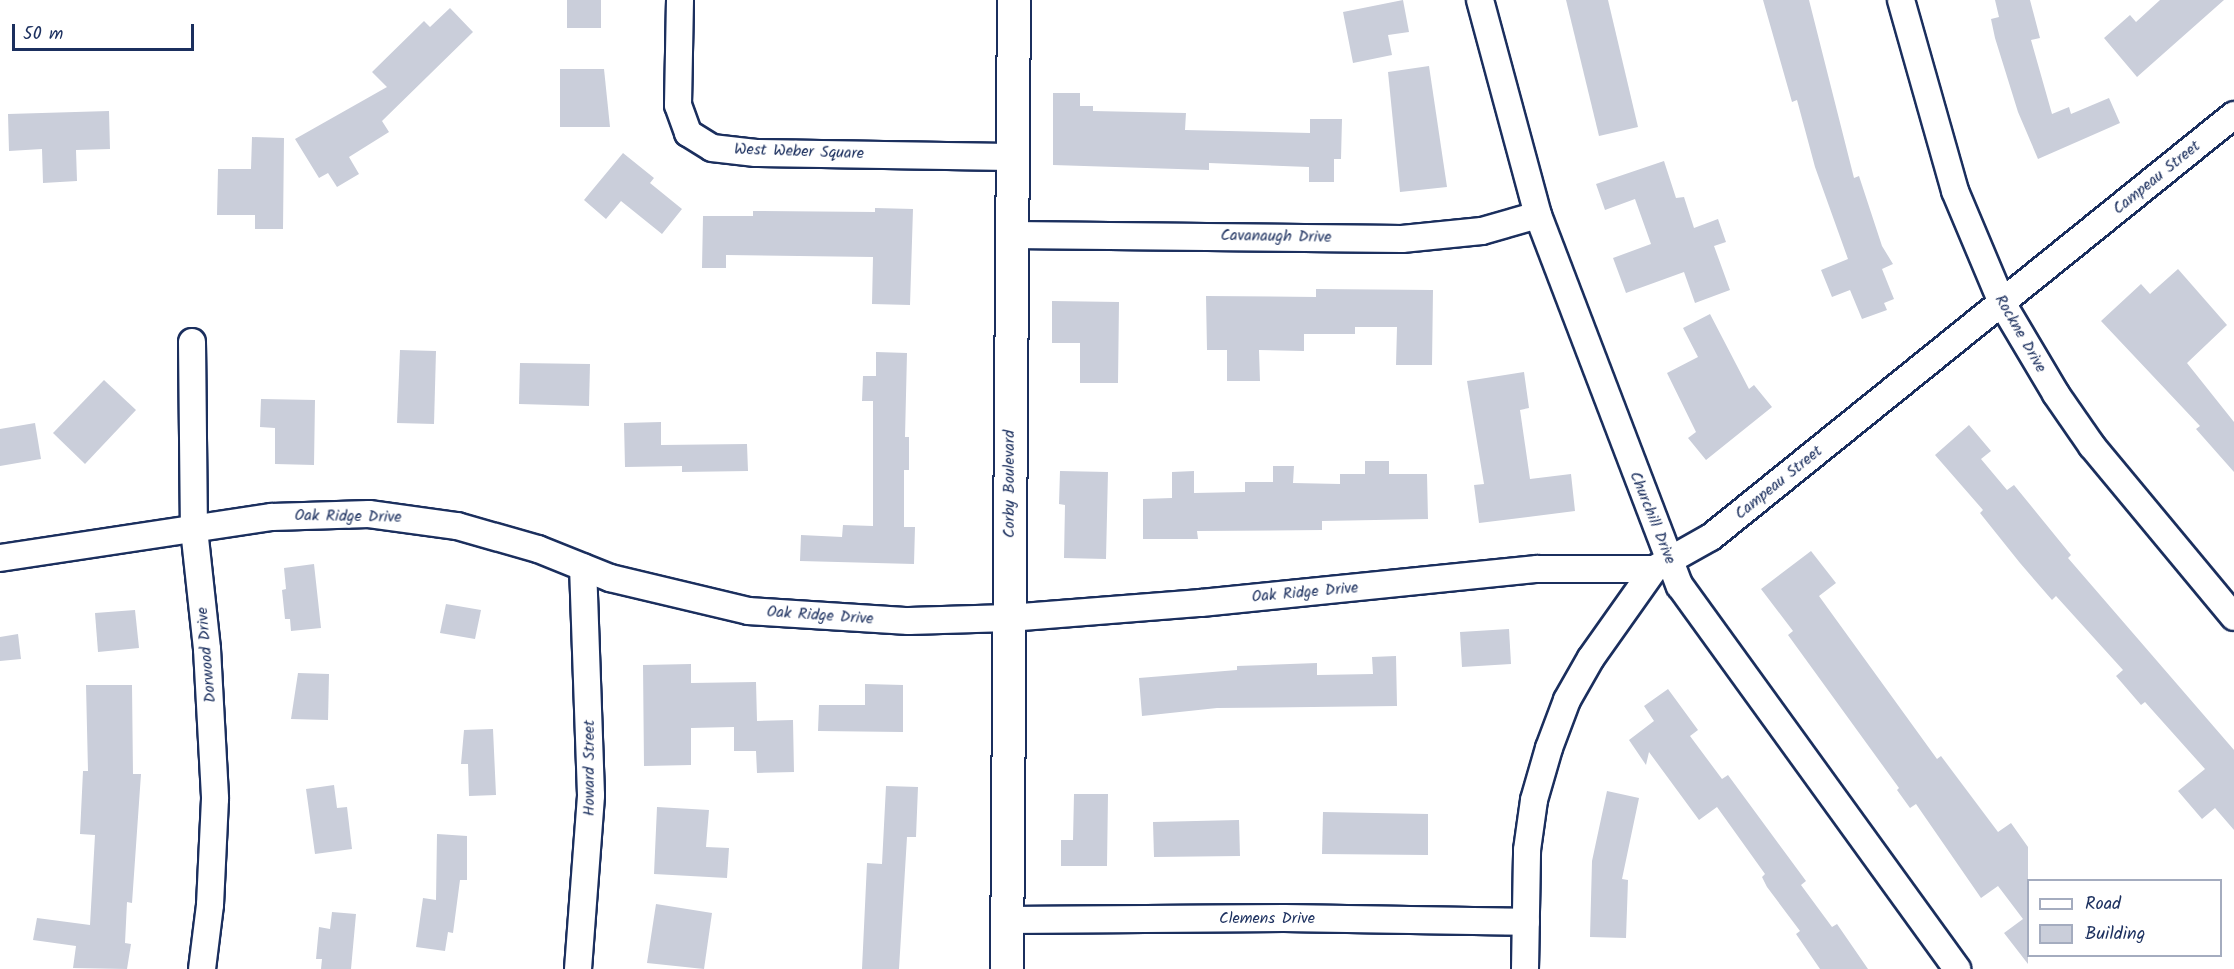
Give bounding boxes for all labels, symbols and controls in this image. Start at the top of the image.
scale bar [15,12,196,50]
text: 50 m [23,20,63,49]
street label: Campeau Street [2109,137,2205,219]
street label: West Weber Square [734,140,864,164]
street label: Cavanaugh Drive [1220,226,1332,248]
street label: Rockne Drive [1990,292,2050,376]
street label: Corby Boulevard [1000,430,1020,538]
street label: Campeau Street [1731,442,1827,524]
street label: Churchill Drive [1625,469,1679,567]
street label: Oak Ridge Drive [294,506,402,528]
street label: Oak Ridge Drive [1251,579,1359,607]
street label: Oak Ridge Drive [766,603,874,629]
street label: Dorwood Drive [193,606,221,704]
street label: Howard Street [580,720,600,816]
legend [2027,879,2222,957]
text: Road [2085,890,2121,919]
street label: Clemens Drive [1219,909,1315,929]
text: Building [2085,920,2145,949]

